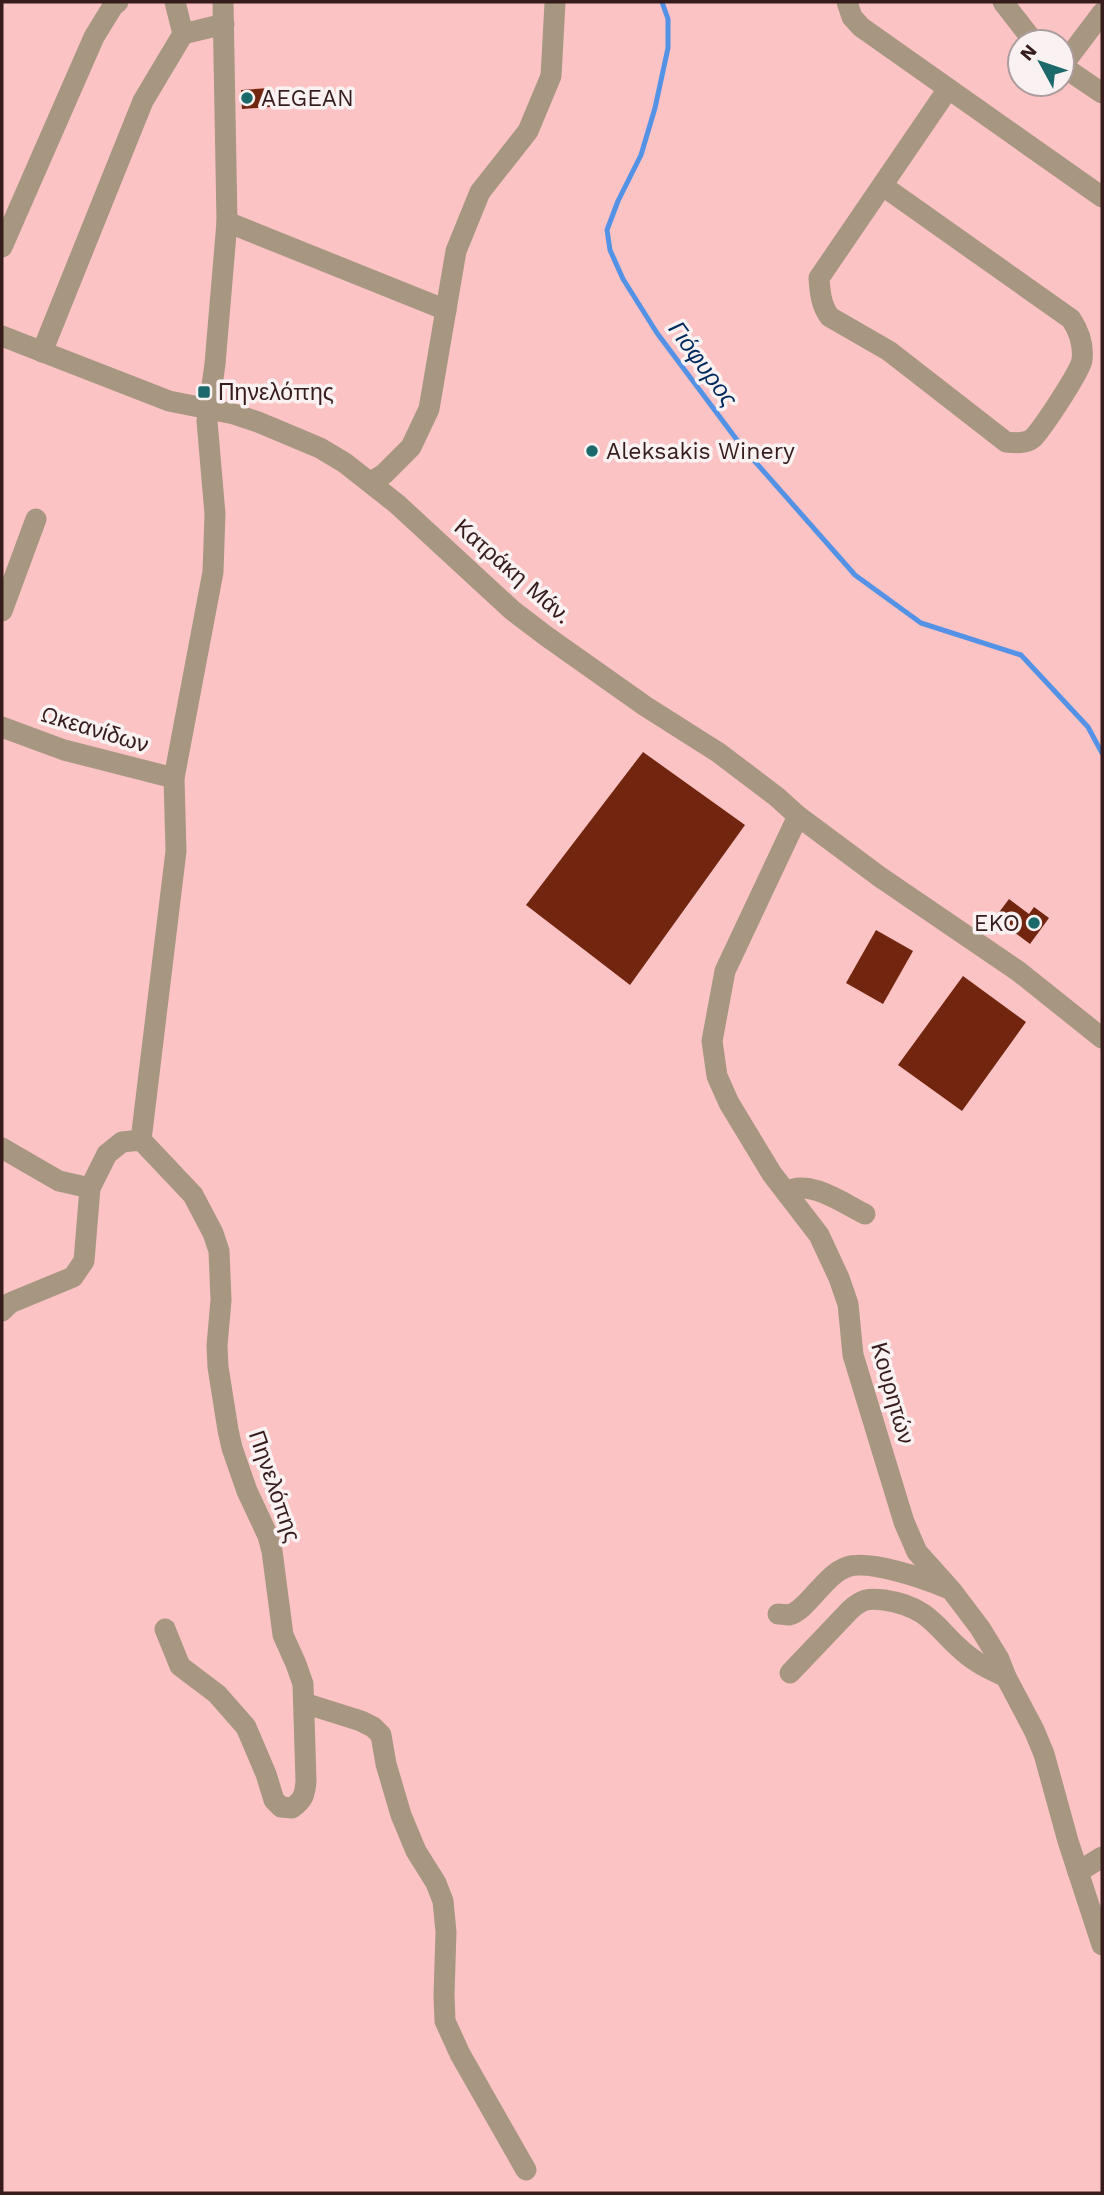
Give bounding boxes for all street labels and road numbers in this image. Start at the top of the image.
street label: Κατράκη Μάν. [449,513,577,629]
street label: Ωκεανίδων [38,700,152,759]
street label: Κουρητών [865,1339,920,1447]
street label: Πηνελόπης [243,1427,306,1545]

